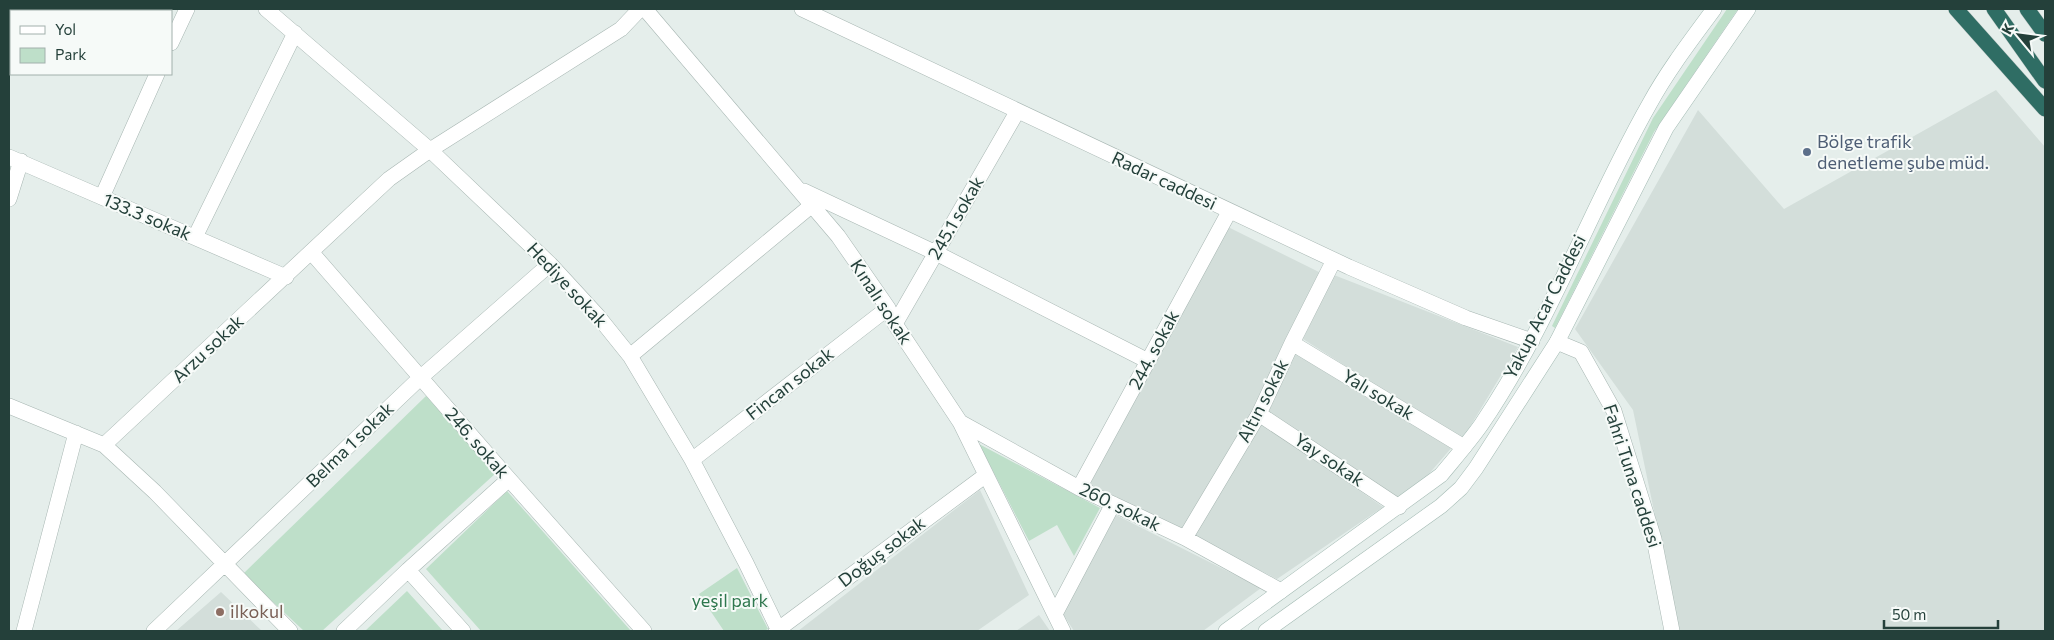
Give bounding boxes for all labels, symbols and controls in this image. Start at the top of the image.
legend [10,10,172,75]
north arrow [1994,10,2044,60]
text: Yol [55,20,76,38]
text: K [1997,20,2017,37]
text: Park [55,45,86,63]
place label: Bölge trafik denetleme şube müd. [1817,130,1989,173]
street label: Radar caddesi [1108,146,1220,214]
marker: Bölge trafik denetleme şube müd. [1801,146,1813,158]
street label: 245.1 sokak [923,172,988,263]
street label: 133.3 sokak [100,188,195,245]
street label: Yakup Acar Caddesi [1498,231,1590,382]
street label: Hediye sokak [523,237,613,331]
street label: Kınalı sokak [846,255,918,348]
street label: 244. sokak [1123,306,1183,393]
street label: Arzu sokak [167,309,248,387]
street label: Fincan sokak [741,342,838,424]
street label: Altın sokak [1232,355,1293,446]
street label: Yalı sokak [1339,364,1419,424]
street label: Belma 1 sokak [301,397,398,492]
street label: Fahri Tuna caddesi [1599,401,1667,550]
street label: 246. sokak [441,402,515,482]
street label: Yay sokak [1290,428,1369,491]
street label: 260. sokak [1076,477,1165,535]
street label: Doğuş sokak [834,511,929,591]
park label: yeşil park [692,589,768,611]
scale bar [1884,598,1998,630]
place label: ilkokul [230,600,284,622]
text: 50 m [1892,605,1926,623]
marker: ilkokul [214,606,226,618]

